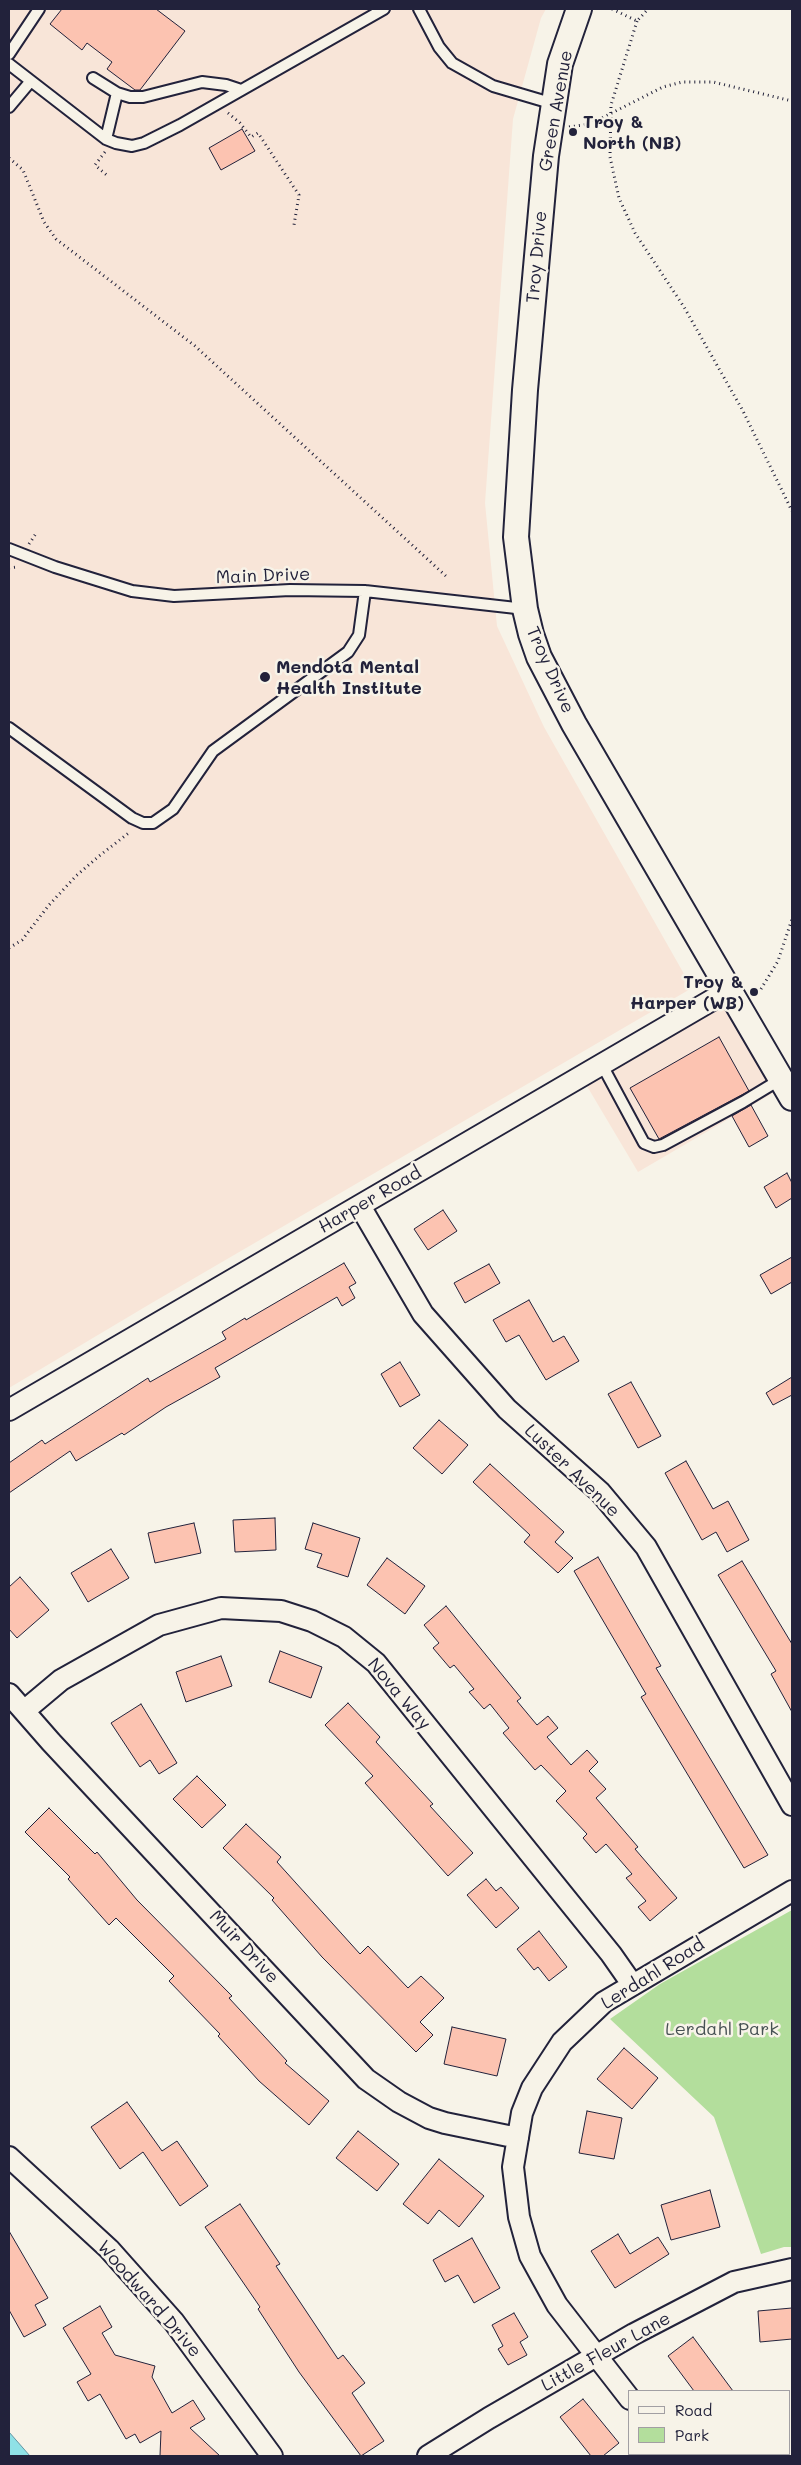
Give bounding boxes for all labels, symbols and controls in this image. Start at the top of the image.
street label: Green Avenue [535,49,577,173]
place label: Troy & North (NB) [583,111,681,154]
marker: Troy & North (NB) [567,126,579,138]
street label: Troy Drive [522,210,552,304]
street label: Main Drive [215,564,311,588]
street label: Troy Drive [521,623,579,717]
place label: Mendota Mental Health Institute [276,656,422,699]
marker: Mendota Mental Health Institute [258,670,272,684]
place label: Troy & Harper (WB) [630,971,744,1014]
marker: Troy & Harper (WB) [748,986,760,998]
street label: Harper Road [315,1162,425,1238]
street label: Luster Avenue [520,1420,624,1522]
street label: Nova Way [363,1654,435,1734]
street label: Muir Drive [205,1906,283,1988]
street label: Lerdahl Road [597,1934,709,2014]
park label: Lerdahl Park [665,2018,779,2040]
street label: Woodward Drive [92,2236,206,2362]
street label: Little Fleur Lane [538,2308,674,2396]
legend [628,2390,791,2455]
text: Road [675,2400,712,2420]
text: Park [675,2425,709,2445]

